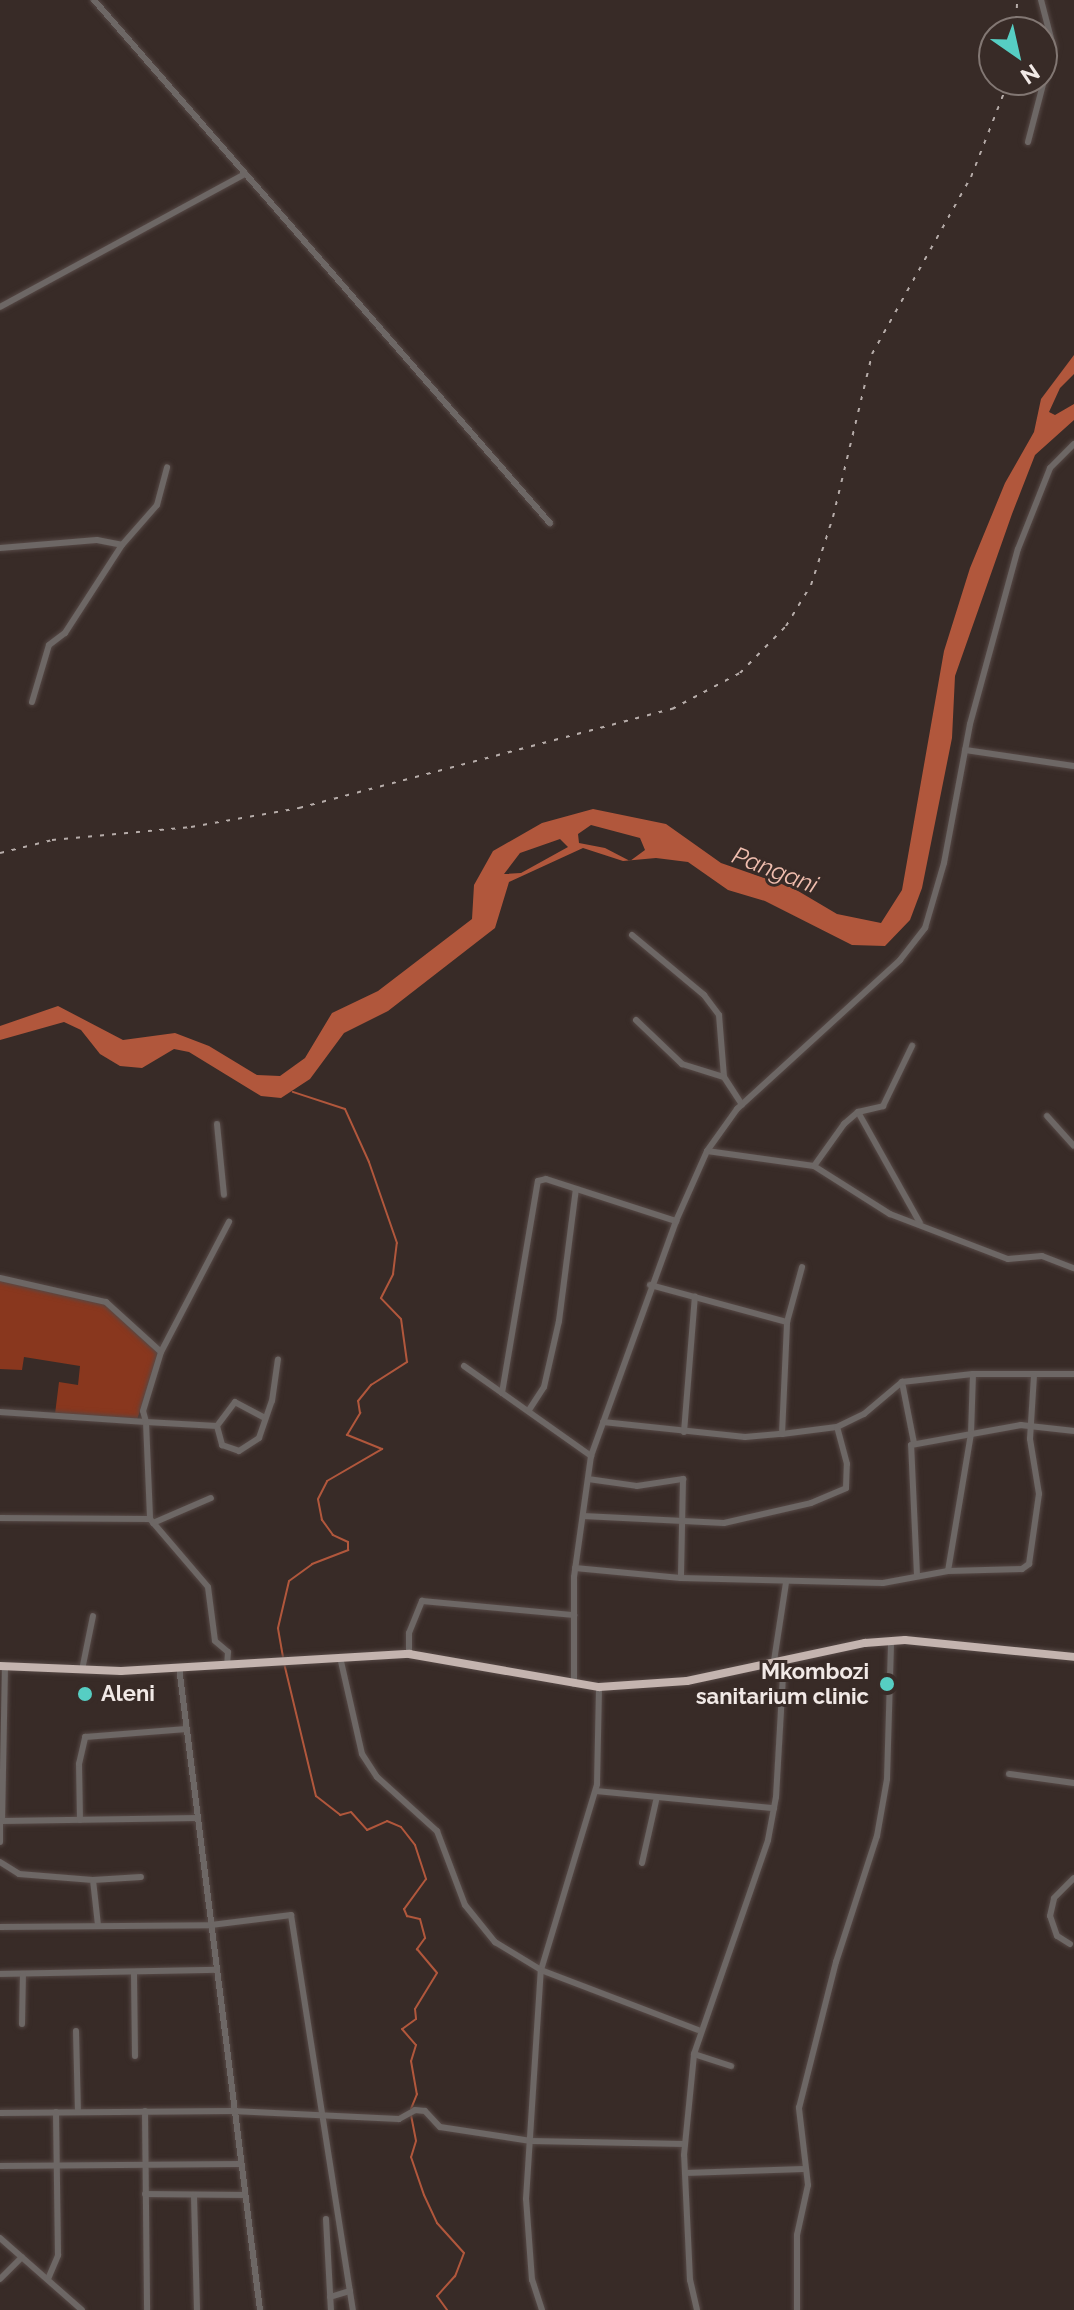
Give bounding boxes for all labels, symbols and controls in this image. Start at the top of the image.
north arrow [978,16,1058,96]
text: N [1016,59,1045,90]
water label: Pangani [728,841,822,899]
place label: Mkombozi sanitarium clinic [696,1658,869,1710]
marker: Mkombozi sanitarium clinic [876,1673,898,1695]
place label: Aleni [101,1681,155,1707]
marker: Aleni [76,1685,94,1703]

